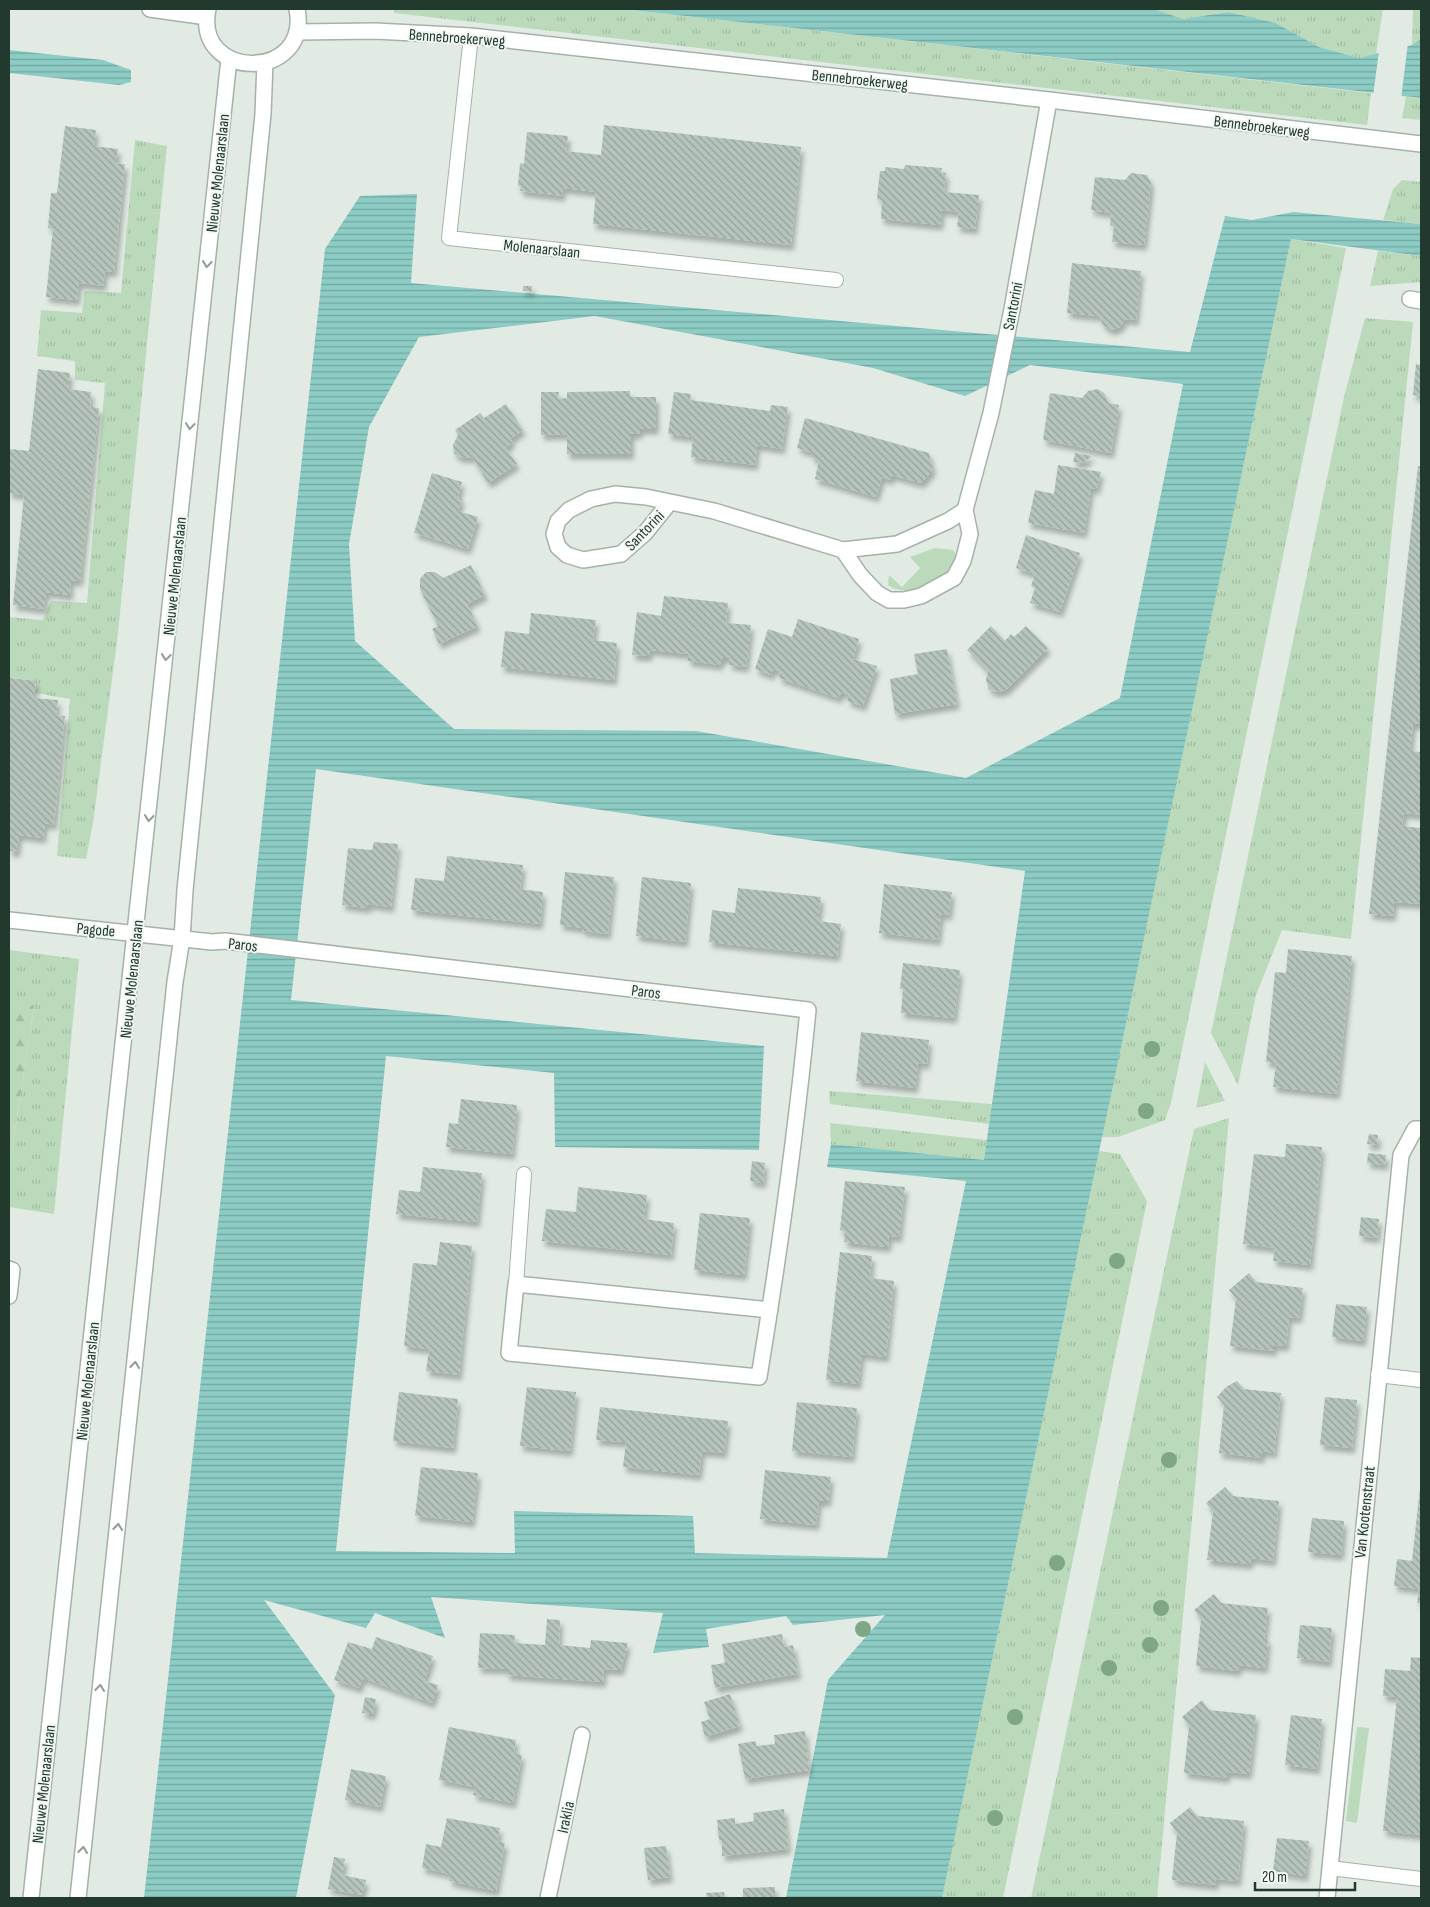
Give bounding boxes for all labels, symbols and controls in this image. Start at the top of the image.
street label: Bennebroekerweg [408,26,506,51]
street label: Bennebroekerweg [811,66,909,95]
street label: Bennebroekerweg [1213,112,1311,143]
street label: Nieuwe Molenaarslaan [203,113,234,233]
street label: Molenaarslaan [503,236,581,263]
one-way arrow [202,260,213,268]
street label: Santorini [999,281,1027,332]
one-way arrow [185,422,196,430]
street label: Santorini [621,507,669,555]
street label: Nieuwe Molenaarslaan [160,516,191,636]
one-way arrow [161,653,172,661]
one-way arrow [144,815,155,823]
street label: Pagode [76,919,116,942]
street label: Nieuwe Molenaarslaan [117,919,148,1039]
street label: Paros [227,935,259,957]
street label: Paros [630,981,662,1004]
street label: Nieuwe Molenaarslaan [73,1321,104,1441]
one-way arrow [129,1361,140,1369]
street label: Van Kootenstraat [1351,1465,1380,1559]
one-way arrow [112,1522,123,1530]
one-way arrow [95,1684,106,1692]
street label: Nieuwe Molenaarslaan [29,1724,60,1844]
street label: Iraklia [554,1800,579,1835]
one-way arrow [77,1845,88,1853]
scale bar [1255,1860,1355,1892]
text: 20 m [1262,1868,1287,1887]

